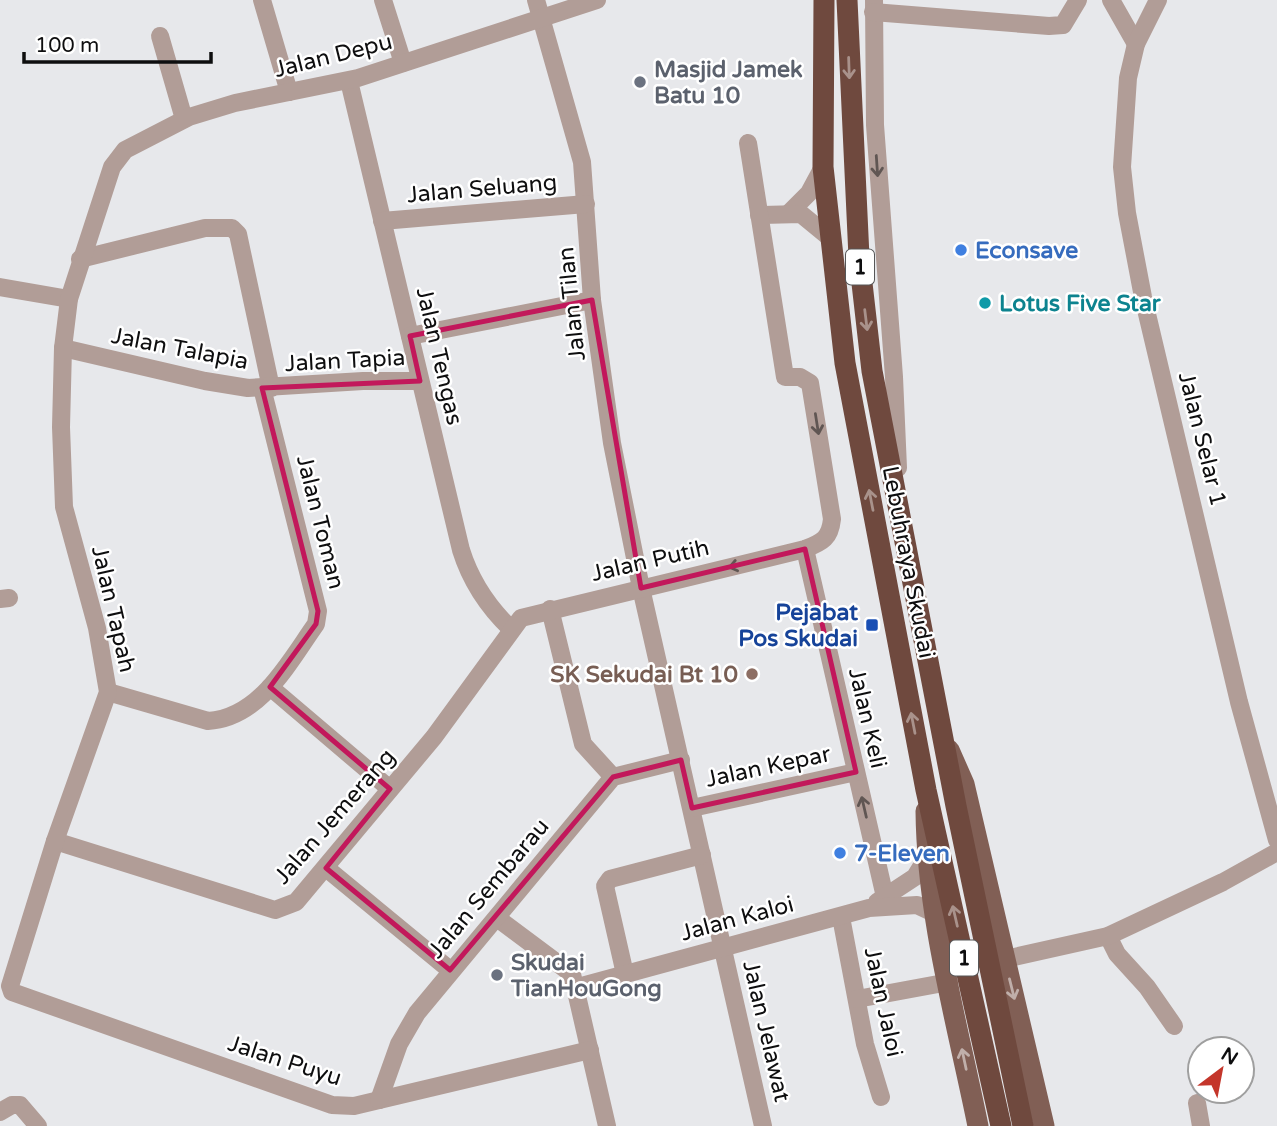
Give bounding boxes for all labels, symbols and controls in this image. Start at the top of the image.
scale bar [24,21,212,65]
street label: Jalan Depu [271,28,395,84]
text: 100 m [35,33,99,58]
place label: Masjid Jamek Batu 10 [654,56,803,110]
one-way arrow [842,56,856,79]
marker: Masjid Jamek Batu 10 [632,74,648,90]
one-way arrow [871,154,884,177]
street label: Jalan Seluang [406,168,558,210]
place label: Econsave [975,237,1078,265]
marker: Econsave [953,242,969,258]
street label: Jalan Tilan [552,246,592,362]
road number: 1 [846,250,874,284]
street label: Jalan Tengas [410,285,468,428]
place label: Lotus Five Star [999,290,1162,318]
marker: Lotus Five Star [977,295,993,311]
one-way arrow [860,308,873,330]
street label: Jalan Talapia [109,322,251,376]
street label: Jalan Tapia [284,344,406,378]
street label: Jalan Selar 1 [1172,369,1232,509]
one-way arrow [811,412,824,435]
street label: Jalan Toman [290,452,350,592]
street label: Lebuhraya Skudai [876,464,940,661]
one-way arrow [864,489,878,512]
street label: Jalan Putih [589,534,712,588]
street label: Jalan Tapah [85,543,141,675]
one-way arrow [728,559,751,572]
place label: Pejabat Pos Skudai [738,599,858,653]
marker: Pejabat Pos Skudai [864,617,880,633]
place label: SK Sekudai Bt 10 [550,661,738,689]
street label: Jalan Keli [842,665,892,771]
marker: SK Sekudai Bt 10 [744,666,760,682]
one-way arrow [905,712,919,735]
street label: Jalan Kepar [703,740,833,794]
street label: Jalan Jemerang [268,743,401,890]
one-way arrow [857,796,870,818]
street label: Jalan Sembarau [422,813,555,964]
place label: 7-Eleven [854,840,950,868]
marker: 7-Eleven [832,845,848,861]
street label: Jalan Kaloi [678,890,797,948]
one-way arrow [947,905,961,928]
road number: 1 [950,940,978,976]
street label: Jalan Jaloi [858,945,908,1060]
place label: Skudai TianHouGong [510,949,662,1003]
street label: Jalan Jelawat [736,958,796,1105]
marker: Skudai TianHouGong [489,967,505,983]
one-way arrow [1006,978,1019,1000]
street label: Jalan Puyu [224,1029,345,1092]
north arrow [1186,1035,1256,1105]
text: N [1217,1043,1242,1070]
one-way arrow [957,1048,971,1071]

